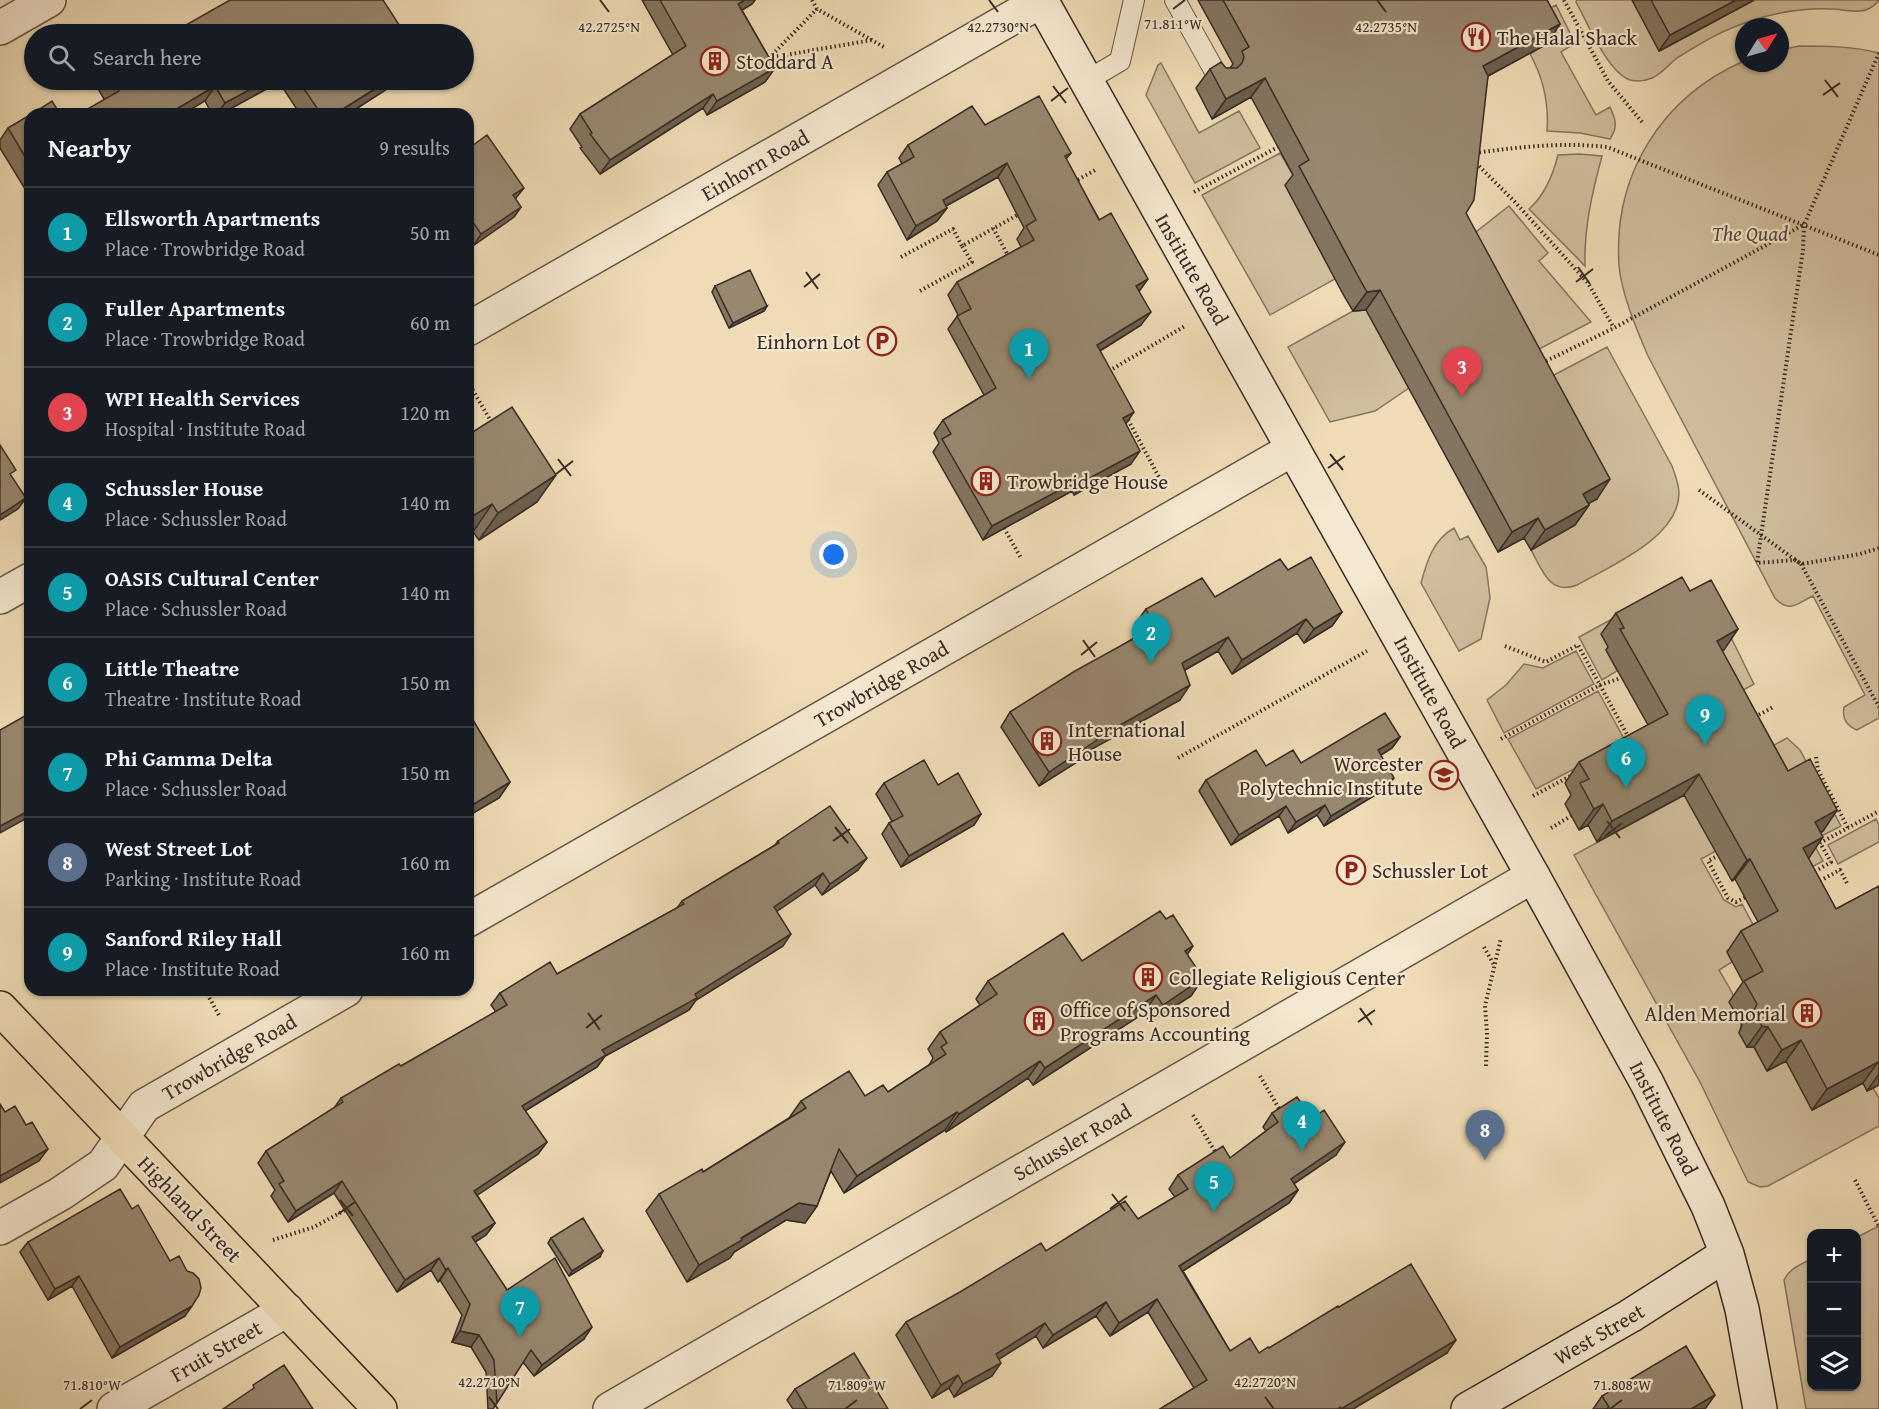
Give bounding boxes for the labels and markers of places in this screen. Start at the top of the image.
restaurant icon: The Halal Shack [1460,21,1492,53]
place label: The Halal Shack [1497,22,1637,53]
building icon: Stoddard A [699,45,731,77]
place label: Stoddard A [736,46,834,77]
parking icon: Einhorn Lot [866,325,898,357]
place label: Einhorn Lot [757,326,862,357]
pin: 1 [1010,330,1048,379]
pin: 3 [1442,348,1482,397]
building icon: Trowbridge House [970,465,1002,497]
place label: Trowbridge House [1007,466,1168,497]
pin: 2 [1132,614,1170,663]
pin: 9 [1686,696,1724,745]
place label: International House [1068,714,1186,769]
building icon: International House [1031,725,1063,757]
pin: 6 [1606,738,1646,788]
place label: Worcester Polytechnic Institute [1239,748,1423,803]
school or university icon: Worcester Polytechnic Institute [1428,759,1460,791]
parking icon: Schussler Lot [1335,854,1367,886]
place label: Schussler Lot [1372,855,1489,886]
building icon: Collegiate Religious Center [1132,961,1164,993]
place label: Collegiate Religious Center [1169,962,1405,993]
place label: Office of Sponsored Programs Accounting [1060,994,1251,1049]
building icon: Alden Memorial [1791,997,1823,1029]
place label: Alden Memorial [1645,998,1786,1029]
building icon: Office of Sponsored Programs Accounting [1023,1005,1055,1037]
pin: 4 [1282,1102,1322,1151]
pin: 8 [1466,1110,1504,1160]
pin: 5 [1194,1162,1234,1212]
pin: 7 [500,1288,540,1337]

